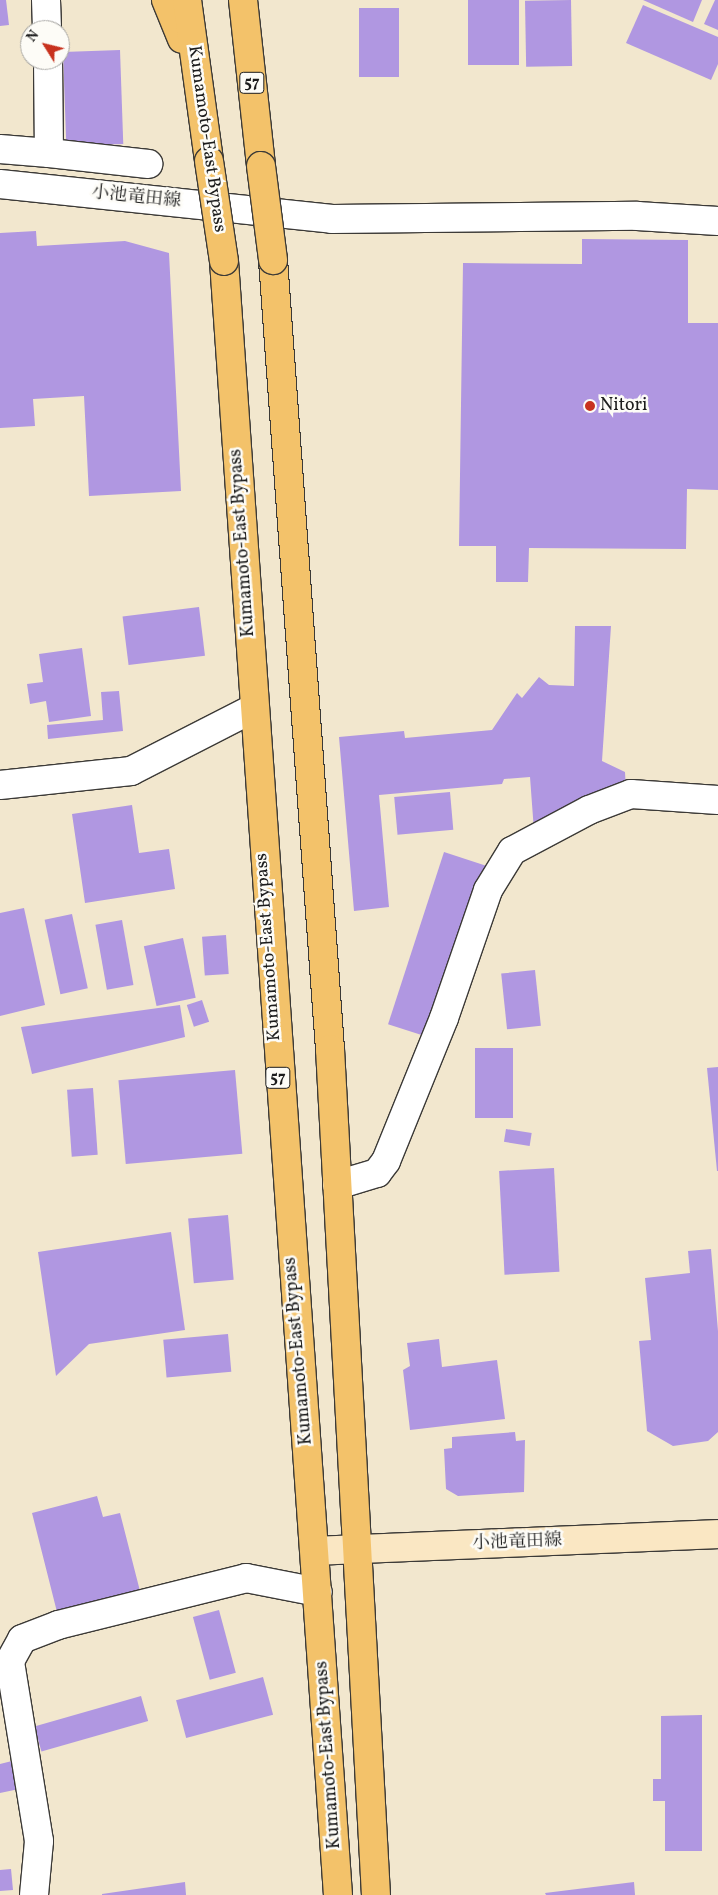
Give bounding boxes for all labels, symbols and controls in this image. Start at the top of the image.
north arrow [20,20,70,70]
text: N [23,27,44,46]
street label: Kumamoto-East Bypass [182,44,230,234]
road number: 57 [238,70,266,96]
street label: 小池竜田線 [90,183,182,213]
place label: Nitori [600,395,647,417]
marker: Nitori [584,400,596,412]
street label: Kumamoto-East Bypass [226,448,260,638]
street label: Kumamoto-East Bypass [252,852,286,1042]
road number: 57 [264,1064,292,1092]
street label: Kumamoto-East Bypass [280,1256,318,1446]
street label: 小池竜田線 [472,1531,562,1555]
street label: Kumamoto-East Bypass [312,1660,346,1850]

